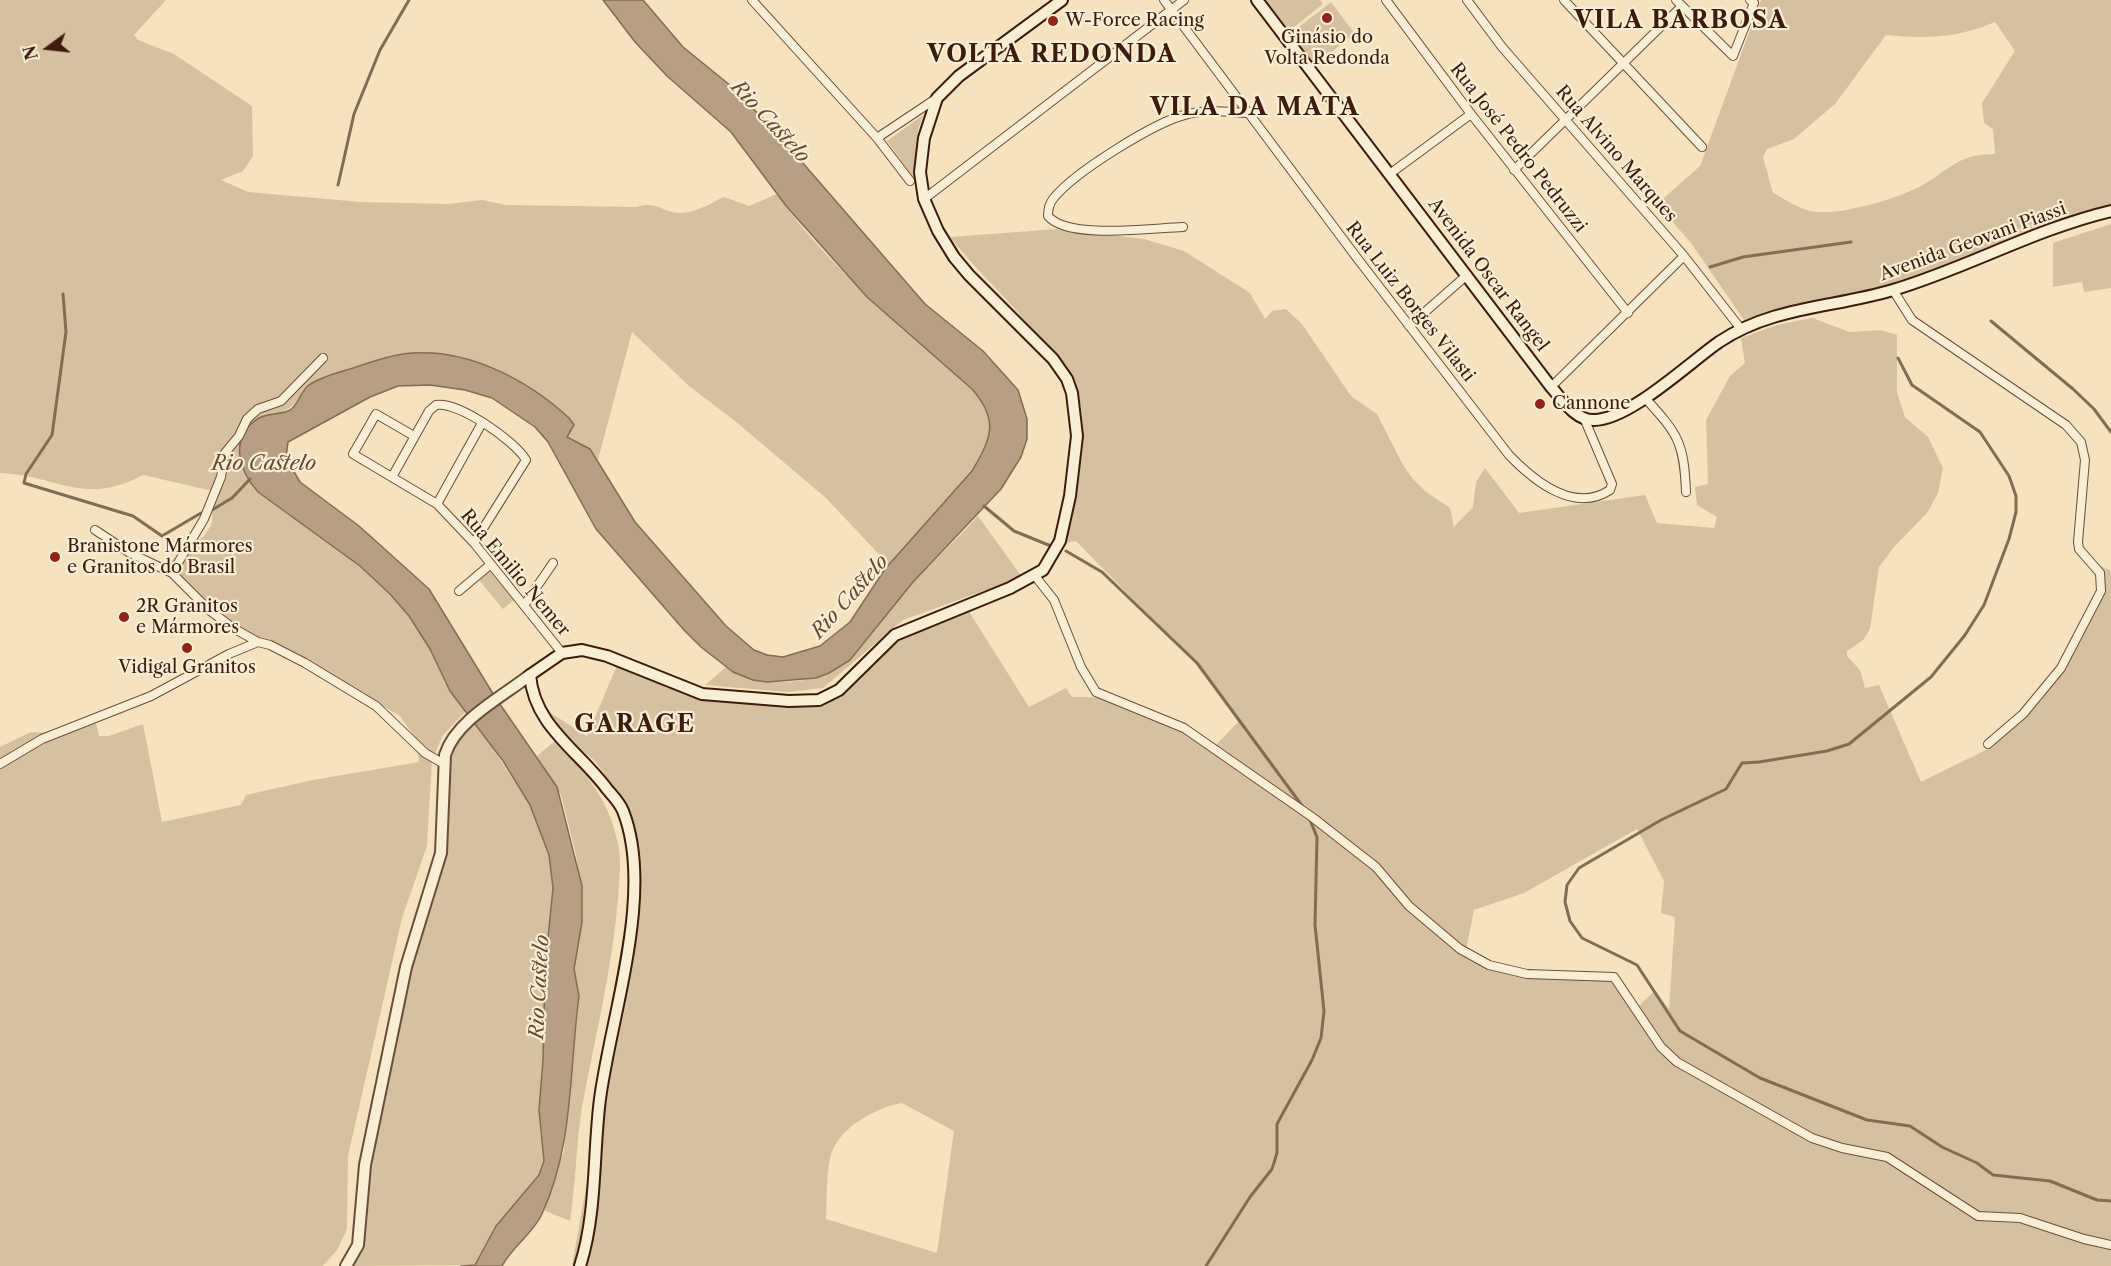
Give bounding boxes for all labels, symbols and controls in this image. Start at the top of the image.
district label: VILA BARBOSA [1574,7,1788,35]
place label: W-Force Racing [1065,10,1204,32]
marker: Ginásio do Volta Redonda [1320,11,1334,25]
marker: W-Force Racing [1046,14,1060,28]
north arrow [18,18,78,78]
place label: Ginásio do Volta Redonda [1264,27,1390,70]
district label: VOLTA REDONDA [927,41,1177,69]
text: N [19,43,42,62]
street label: Rua José Pedro Pedruzzi [1445,59,1591,237]
water label: Rio Castelo [726,76,814,168]
street label: Rua Alvino Marques [1551,81,1681,227]
district label: VILA DA MATA [1150,94,1360,122]
street label: Avenida Oscar Rangel [1423,194,1553,356]
street label: Avenida Geovani Piassi [1877,198,2069,286]
street label: Rua Luiz Borges Vilasti [1341,218,1479,386]
place label: Cannone [1552,393,1630,415]
marker: Cannone [1533,397,1547,411]
water label: Rio Castelo [212,452,316,476]
street label: Rua Emilio Nemer [456,505,574,641]
place label: Branistone Mármores e Granitos do Brasil [67,536,253,578]
marker: Branistone Mármores e Granitos do Brasil [48,550,62,564]
water label: Rio Castelo [806,550,894,644]
place label: 2R Granitos e Mármores [136,596,239,638]
marker: 2R Granitos e Mármores [117,610,131,624]
marker: Vidigal Granitos [180,641,194,655]
place label: Vidigal Granitos [118,657,256,679]
district label: GARAGE [574,711,696,739]
water label: Rio Castelo [525,934,555,1040]

